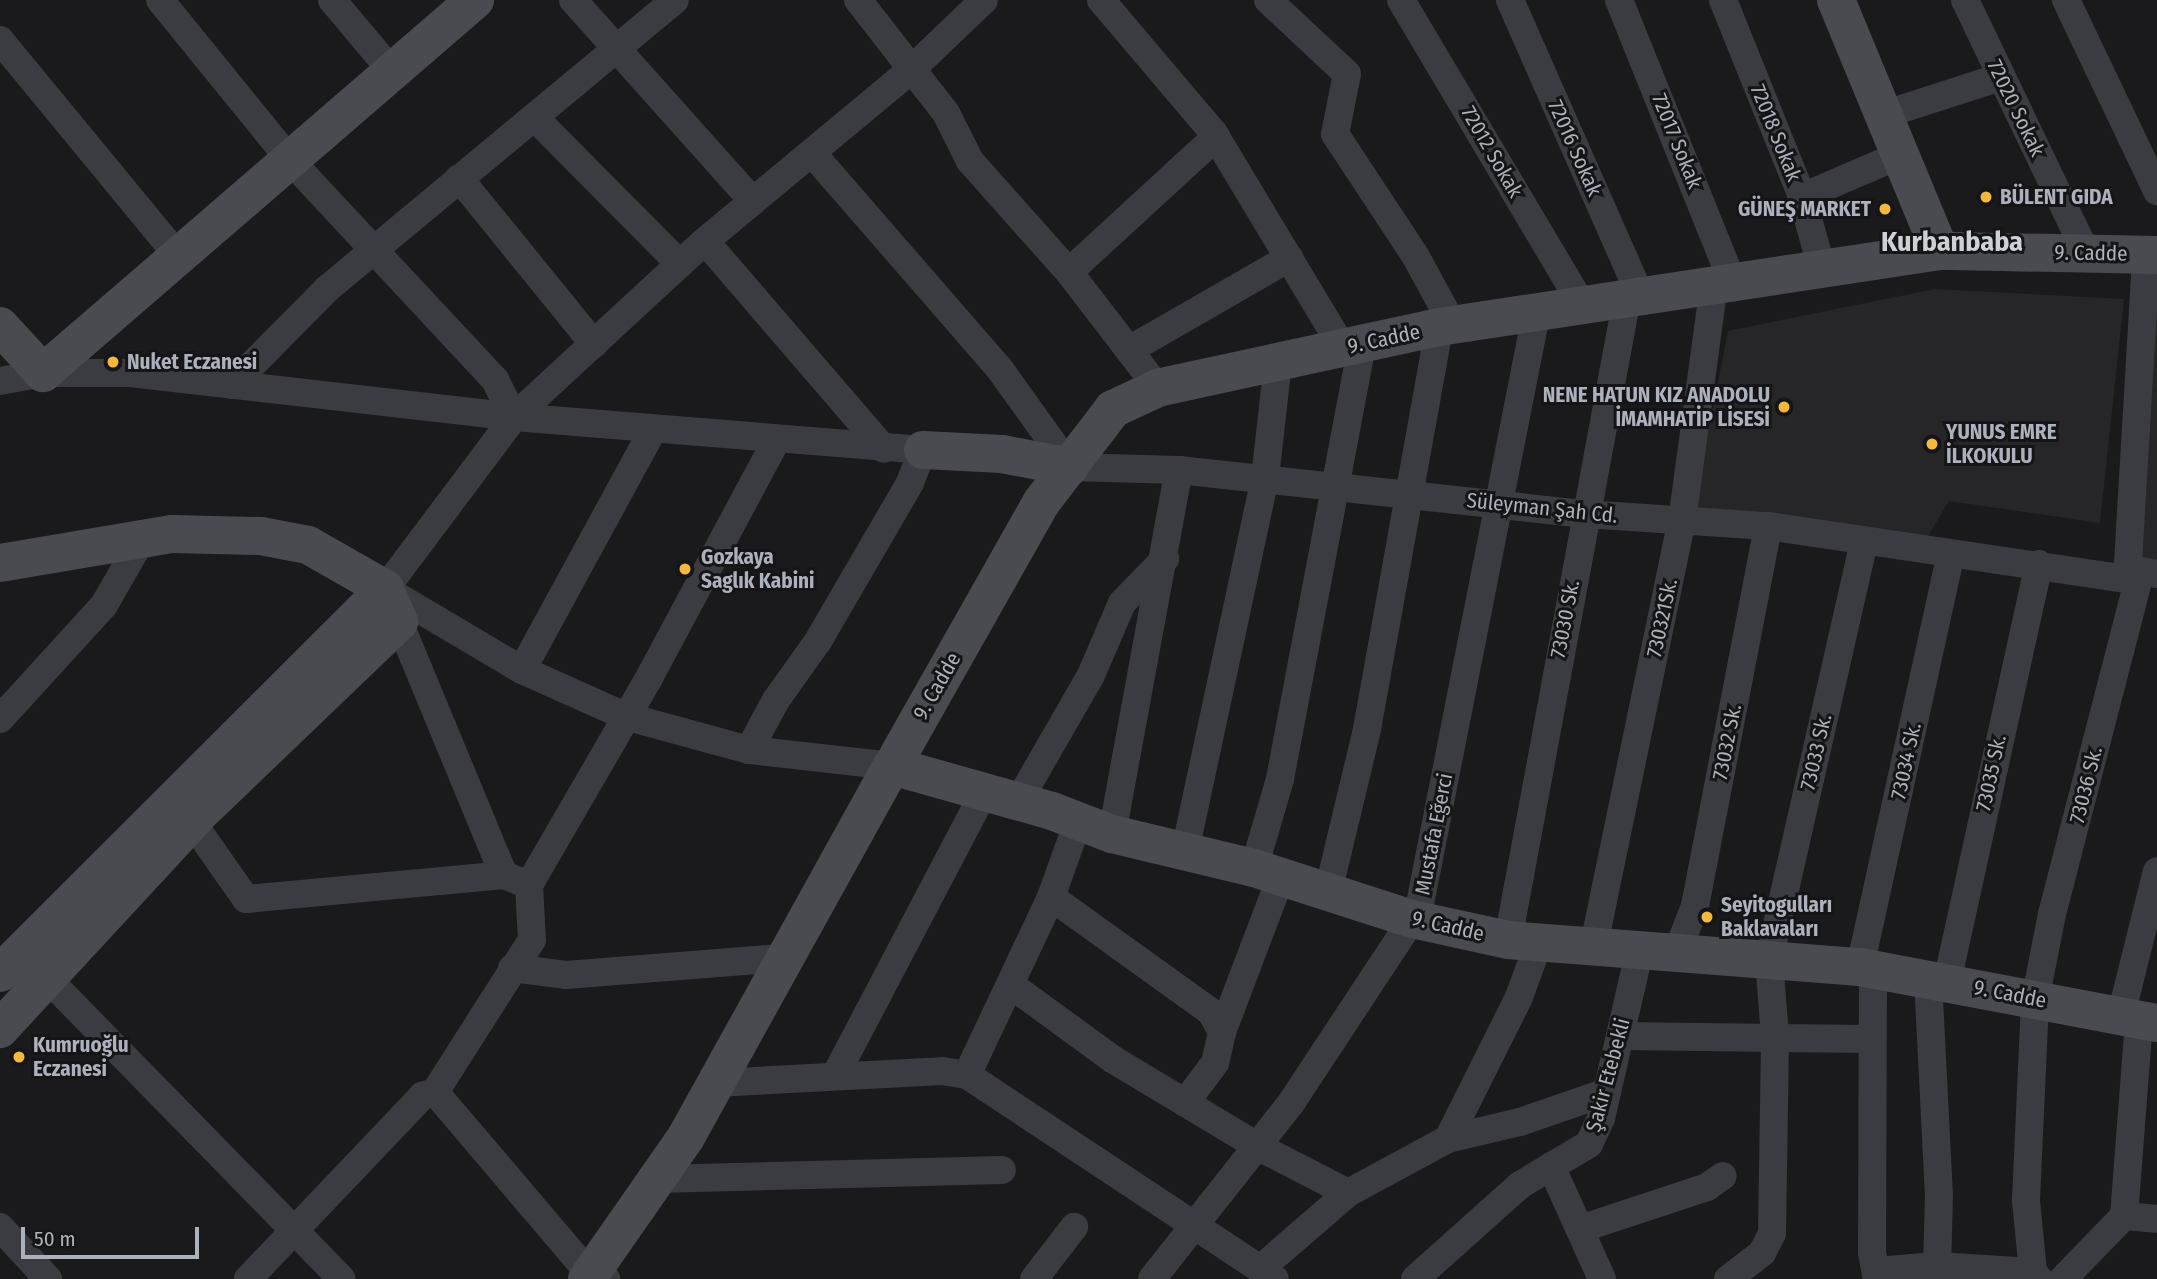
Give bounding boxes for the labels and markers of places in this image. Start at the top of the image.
place label: BÜLENT GIDA [2000,184,2113,210]
marker: BÜLENT GIDA [1978,189,1994,205]
place label: GÜNEŞ MARKET [1738,196,1871,222]
marker: GÜNEŞ MARKET [1877,201,1893,217]
place label: Nuket Eczanesi [127,349,257,375]
marker: Nuket Eczanesi [105,354,121,370]
place label: NENE HATUN KIZ ANADOLU İMAMHATİP LİSESİ [1543,382,1770,432]
marker: NENE HATUN KIZ ANADOLU İMAMHATİP LİSESİ [1776,399,1792,415]
place label: YUNUS EMRE İLKOKULU [1946,419,2057,469]
marker: YUNUS EMRE İLKOKULU [1924,436,1940,452]
place label: Gozkaya Saglık Kabini [701,544,815,594]
marker: Gozkaya Saglık Kabini [675,559,695,579]
place label: Seyitogulları Baklavaları [1721,892,1832,942]
marker: Seyitogulları Baklavaları [1699,909,1715,925]
place label: Kumruoğlu Eczanesi [33,1032,129,1082]
marker: Kumruoğlu Eczanesi [11,1049,27,1065]

